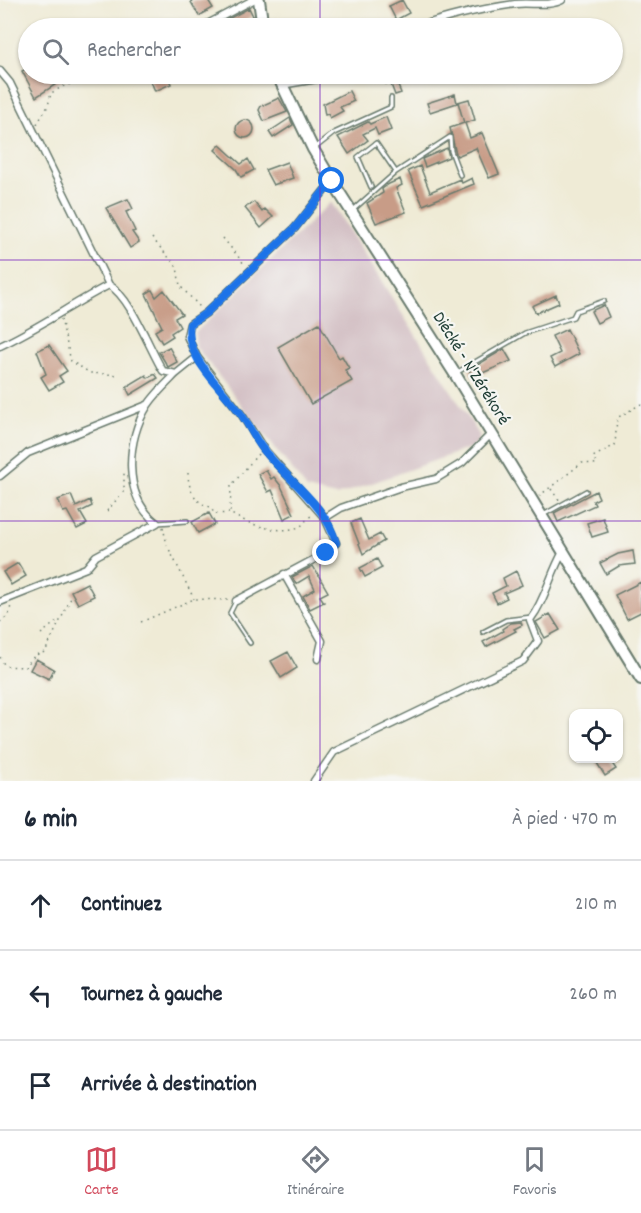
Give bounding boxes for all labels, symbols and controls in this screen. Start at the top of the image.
search box [18,18,623,84]
icon: search [39,35,72,68]
text: Rechercher [87,36,181,67]
route start [318,167,344,193]
street label: Diécké - N'Zérékoré [425,307,515,431]
route end [312,539,338,565]
map controls [569,709,623,763]
button: locate [569,709,623,763]
text: 6 min [24,802,77,839]
text: À pied · 470 m [512,806,617,834]
icon: ahead [24,889,57,922]
text: Continuez [81,890,162,921]
text: 210 m [575,891,617,919]
icon: left [24,979,57,1012]
text: Tournez à gauche [81,980,223,1011]
text: 260 m [569,981,617,1009]
icon: arrive [24,1069,57,1102]
text: Arrivée à destination [81,1070,257,1101]
tab: Carte [84,1143,119,1202]
tab: Itinéraire [287,1143,344,1202]
tab: Favoris [513,1143,557,1202]

